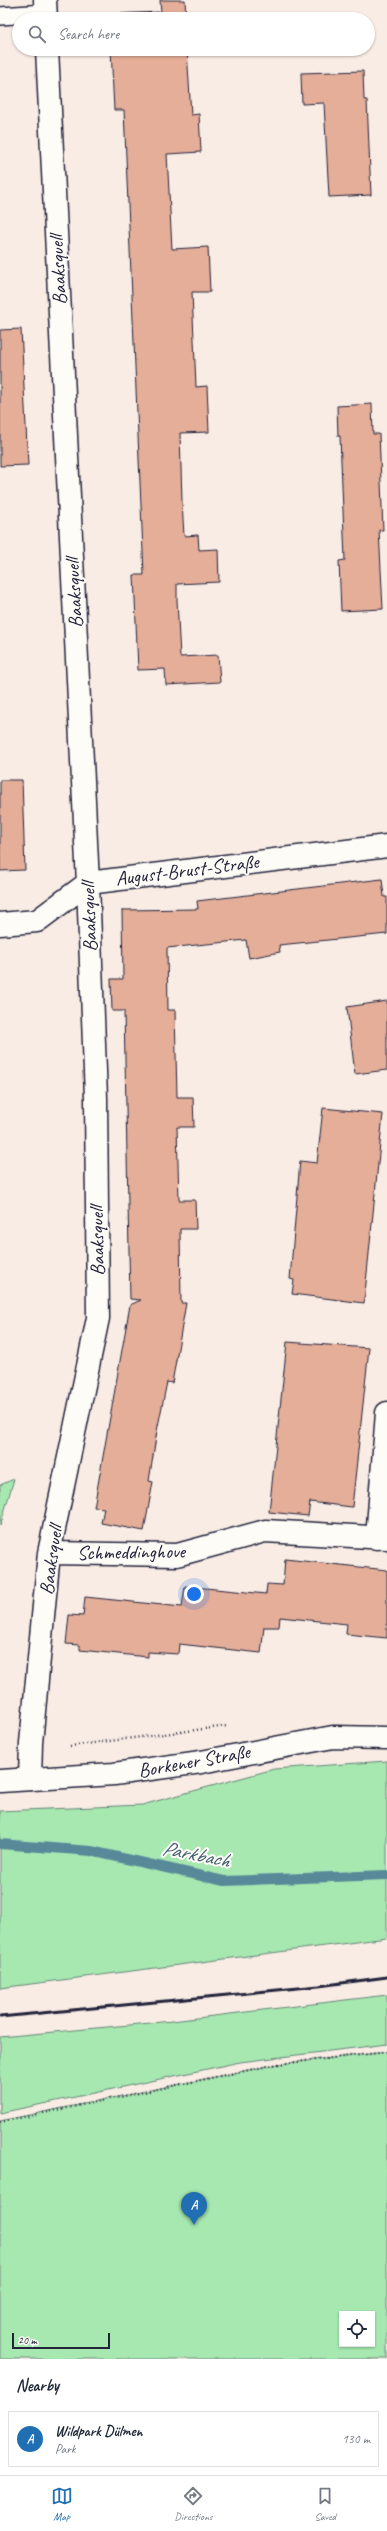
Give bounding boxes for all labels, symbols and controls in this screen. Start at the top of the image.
search box [12,12,375,56]
icon: search [26,23,48,45]
text: Search here [58,25,119,44]
street label: Baaksquell [44,231,72,305]
street label: Baaksquell [60,554,88,628]
street label: August-Brust-Straße [114,849,261,891]
street label: Baaksquell [75,878,103,952]
street label: Baaksquell [84,1202,110,1276]
street label: Baaksquell [34,1520,69,1596]
street label: Schmeddinghove [77,1539,187,1565]
your location [184,1584,204,1604]
street label: Borkener Straße [136,1739,253,1783]
water label: Parkbach [160,1835,233,1874]
pin: A [181,2192,207,2225]
map controls [339,2311,375,2347]
button: locate [339,2311,375,2347]
scale bar [12,2331,110,2350]
text: 20 m [18,2333,37,2347]
text: Nearby [16,2375,59,2396]
text: Wildpark Dülmen [55,2422,142,2441]
text: A [27,2431,33,2447]
text: 130 m [342,2431,370,2447]
text: Park [55,2441,76,2457]
tab: Map [51,2485,73,2523]
tab: Directions [174,2485,213,2523]
tab: Saved [314,2485,336,2523]

